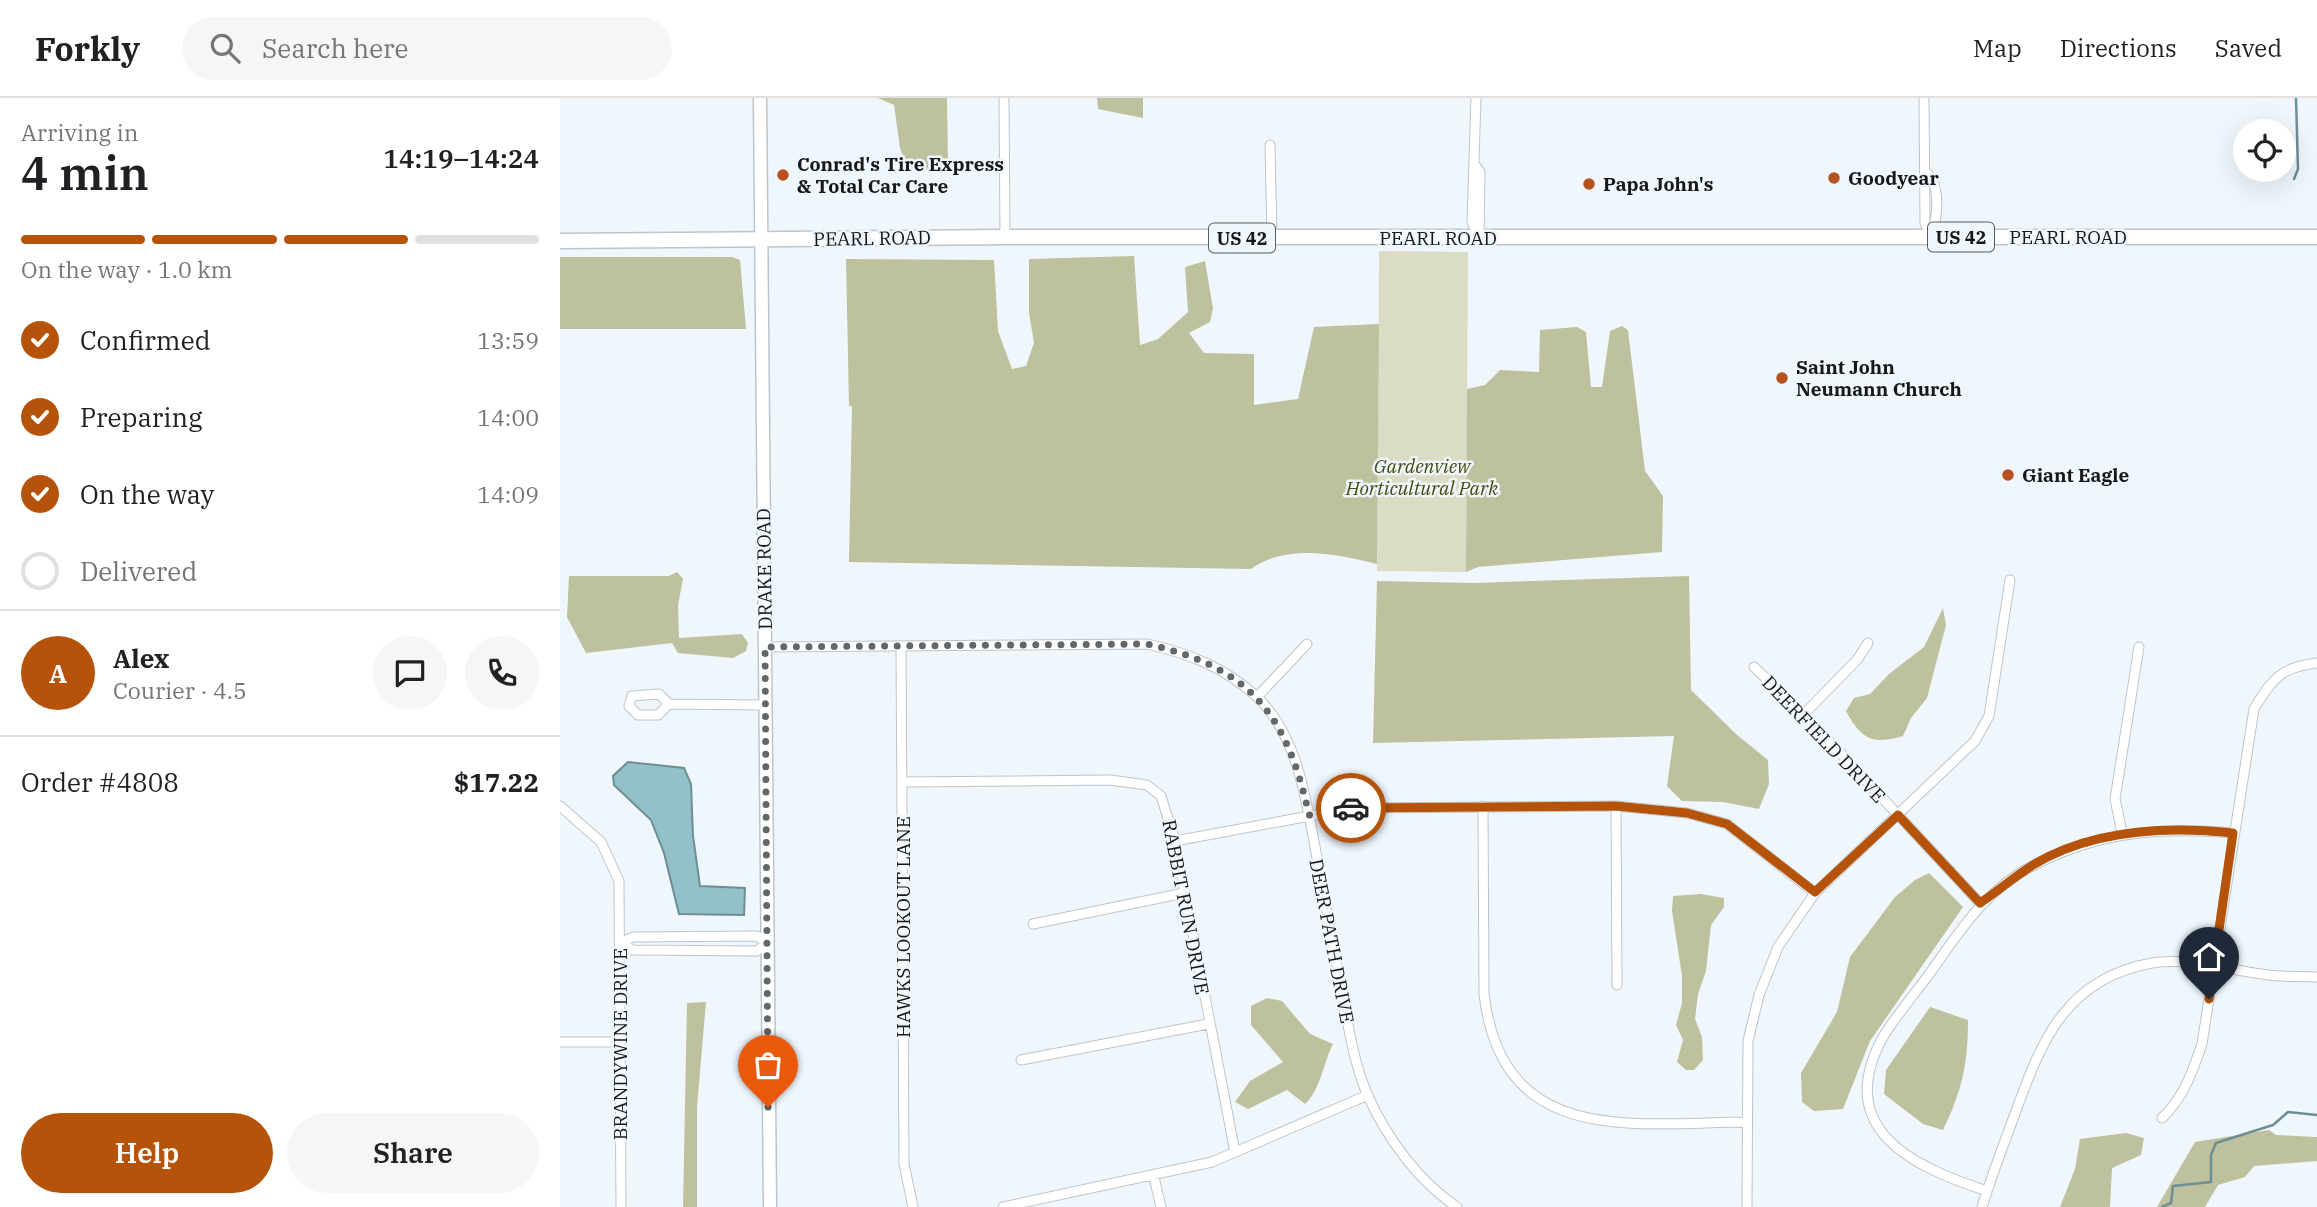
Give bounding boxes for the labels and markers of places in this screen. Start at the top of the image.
place label: Conrad's Tire Express & Total Car Care [797,152,1004,198]
place label: Goodyear [1848,166,1939,190]
marker: Conrad's Tire Express & Total Car Care [775,167,791,183]
marker: Goodyear [1826,170,1842,186]
place label: Papa John's [1603,172,1714,196]
marker: Papa John's [1581,176,1597,192]
place label: Saint John Neumann Church [1796,355,1962,401]
marker: Saint John Neumann Church [1774,370,1790,386]
place label: Giant Eagle [2022,463,2129,487]
marker: Giant Eagle [2000,467,2016,483]
pin [2179,927,2239,999]
pin [738,1035,798,1107]

